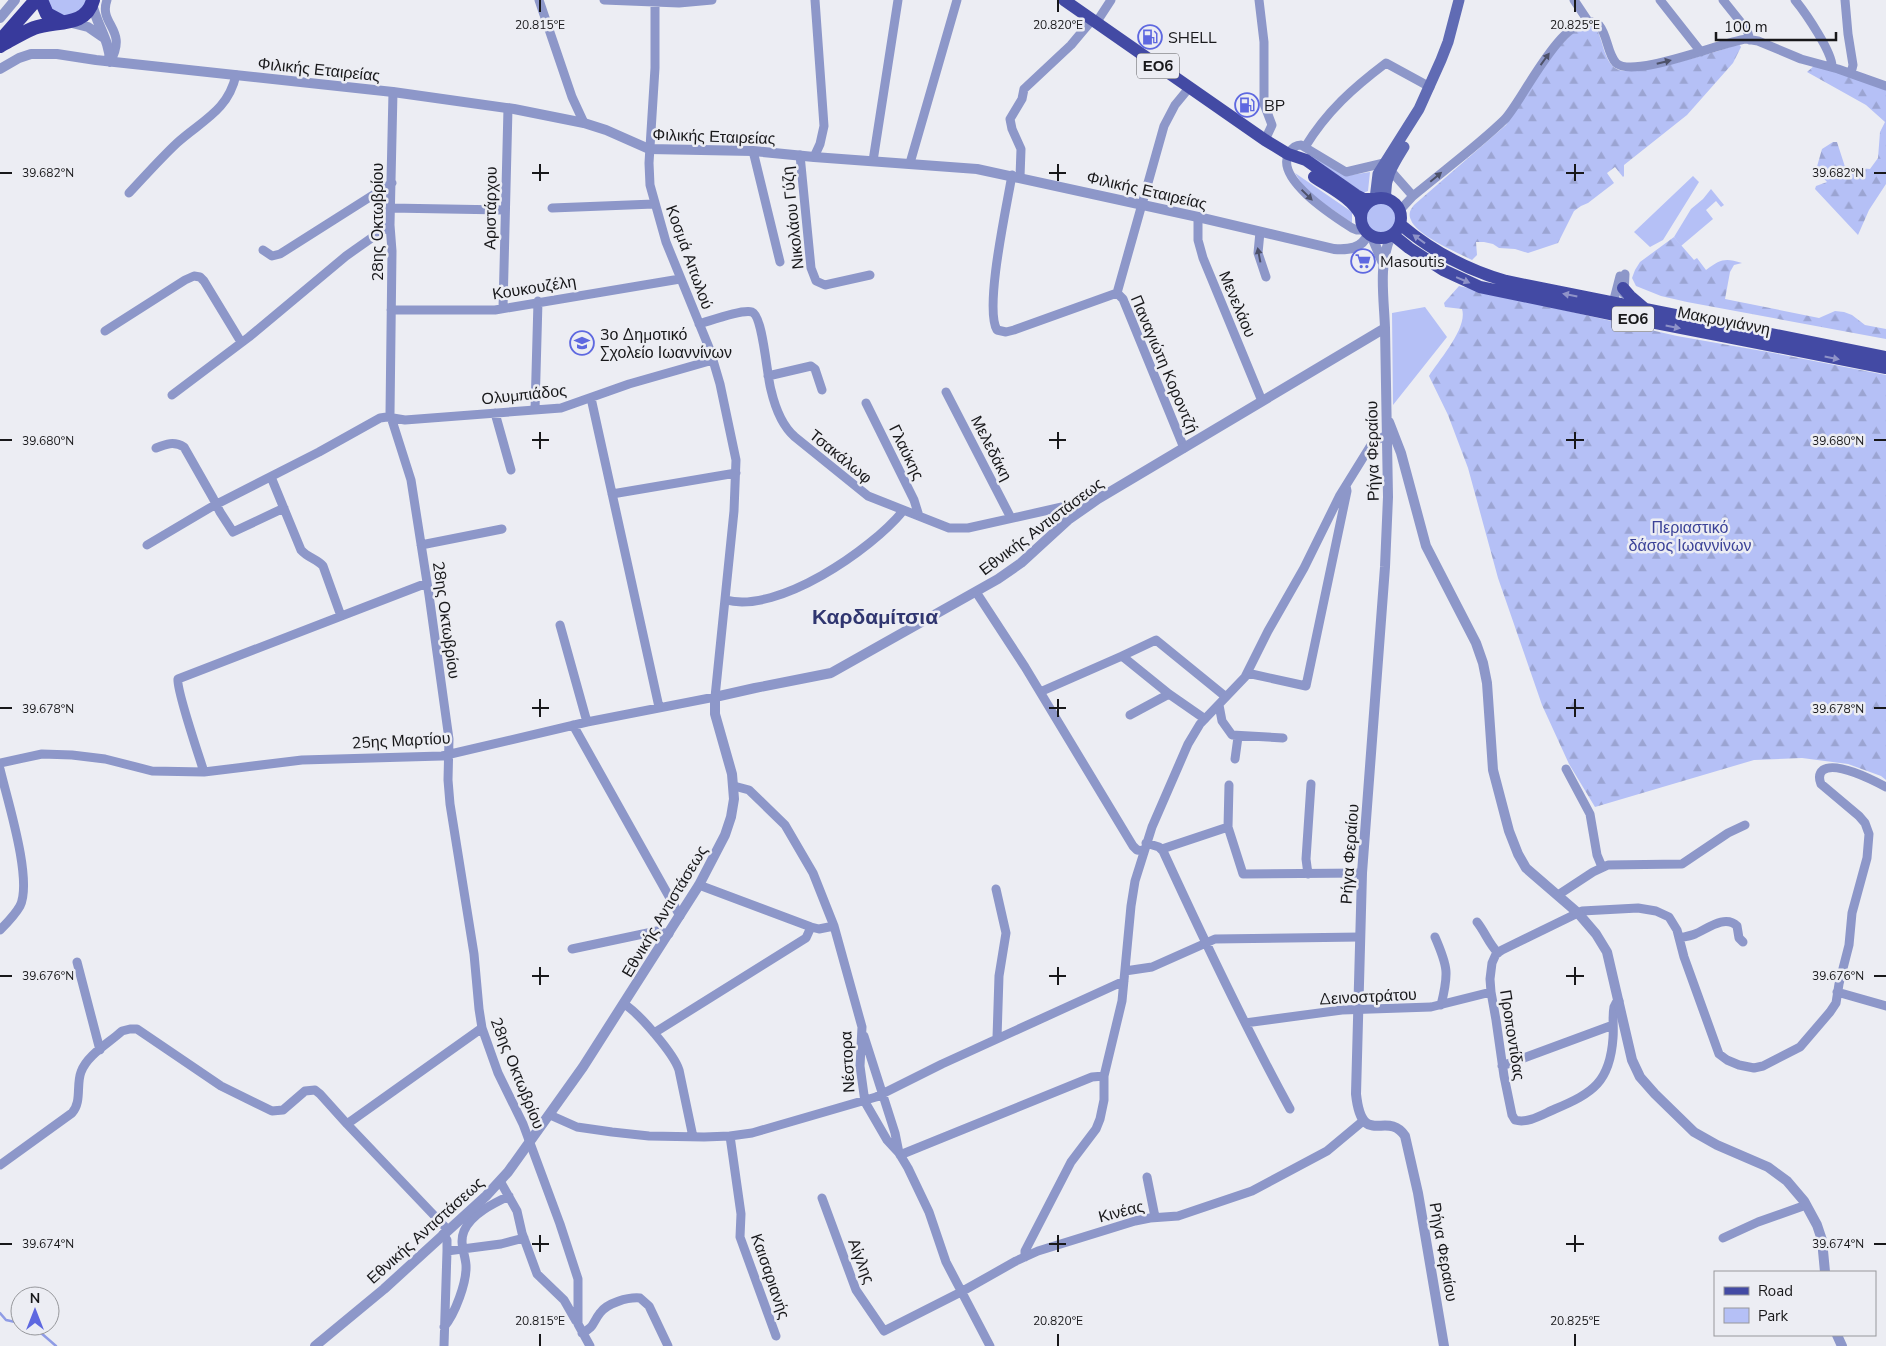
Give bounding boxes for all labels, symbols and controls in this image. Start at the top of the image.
scale bar [1716,10,1836,42]
text: 20.815°E [515,17,565,33]
text: 20.820°E [1033,17,1083,33]
text: 20.825°E [1550,17,1600,33]
text: 100 m [1724,17,1768,37]
fuel station icon: SHELL [1137,24,1163,50]
place label: SHELL [1168,27,1217,49]
one-way arrow [1540,52,1550,66]
street label: Φιλικής Εταιρείας [257,53,381,87]
road number: ΕΟ6 [1137,54,1179,78]
one-way arrow [1656,58,1671,66]
fuel station icon: BP [1234,92,1260,118]
place label: BP [1264,95,1285,117]
street label: Φιλικής Εταιρείας [652,124,776,150]
street label: 28ης Οκτωβρίου [367,163,389,281]
text: 39.682°N [22,165,74,181]
street label: Νικολάου Γύζη [777,165,809,271]
text: 39.682°N [1812,165,1864,181]
street label: Αριστάρχου [479,166,503,250]
street label: Φιλικής Εταιρείας [1084,166,1209,216]
one-way arrow [1430,172,1442,183]
one-way arrow [1301,189,1313,201]
street label: Κοσμά Αιτωλού [660,202,718,313]
one-way arrow [1412,234,1426,244]
one-way arrow [1255,247,1263,263]
supermarket icon: Masoutis [1350,248,1376,274]
place label: Masoutis [1380,251,1445,273]
street label: Μενελάου [1213,268,1261,341]
street label: Κουκουζέλη [491,271,578,305]
one-way arrow [1456,276,1470,284]
one-way arrow [1562,290,1578,298]
street label: Παναγιώτη Κοροντζή [1125,292,1203,437]
street label: Μακρυγιάννη [1676,301,1772,341]
road number: ΕΟ6 [1612,306,1654,332]
one-way arrow [1665,323,1681,331]
place label: 3ο Δημοτικό Σχολείο Ιωαννίνων [600,324,732,364]
school or university icon: 3ο Δημοτικό Σχολείο Ιωαννίνων [569,330,595,356]
one-way arrow [1825,354,1840,362]
street label: Ολυμπιάδος [480,380,568,410]
street label: Ρήγα Φεραίου [1361,401,1385,501]
street label: Μελεδάκη [965,412,1017,485]
street label: Γλαύκης [883,421,929,484]
street label: Τσακάλωφ [804,425,876,489]
text: 39.680°N [22,433,74,449]
text: 39.680°N [1812,433,1864,449]
street label: Εθνικής Αντιστάσεως [975,473,1109,581]
park label: Περιαστικό δάσος Ιωαννίνων [1629,517,1752,557]
street label: 28ης Οκτωβρίου [427,560,465,680]
district label: Καρδαμίτσια [812,603,938,631]
text: 39.678°N [22,701,74,717]
text: 39.678°N [1812,701,1864,717]
street label: 25ης Μαρτίου [351,727,451,755]
street label: Ρήγα Φεραίου [1336,803,1364,905]
street label: Εθνικής Αντιστάσεως [617,841,713,982]
text: 39.676°N [22,968,74,984]
text: 39.676°N [1812,968,1864,984]
street label: Δεινοστράτου [1319,983,1417,1011]
street label: Προποντίδας [1494,988,1530,1082]
street label: 28ης Οκτωβρίου [485,1014,549,1132]
street label: Νέστορα [835,1030,861,1093]
street label: Εθνικής Αντιστάσεως [362,1172,489,1289]
street label: Κινέας [1096,1196,1147,1228]
street label: Ρήγα Φεραίου [1423,1201,1463,1304]
street label: Καισαριανής [745,1231,795,1322]
text: 39.674°N [22,1236,74,1252]
street label: Αίγλης [842,1236,880,1287]
text: 39.674°N [1812,1236,1864,1252]
legend [1714,1271,1876,1336]
text: Road [1758,1281,1793,1301]
north arrow [10,1286,60,1336]
text: N [30,1289,40,1308]
text: Park [1758,1306,1788,1326]
text: 20.815°E [515,1313,565,1329]
text: 20.820°E [1033,1313,1083,1329]
text: 20.825°E [1550,1313,1600,1329]

